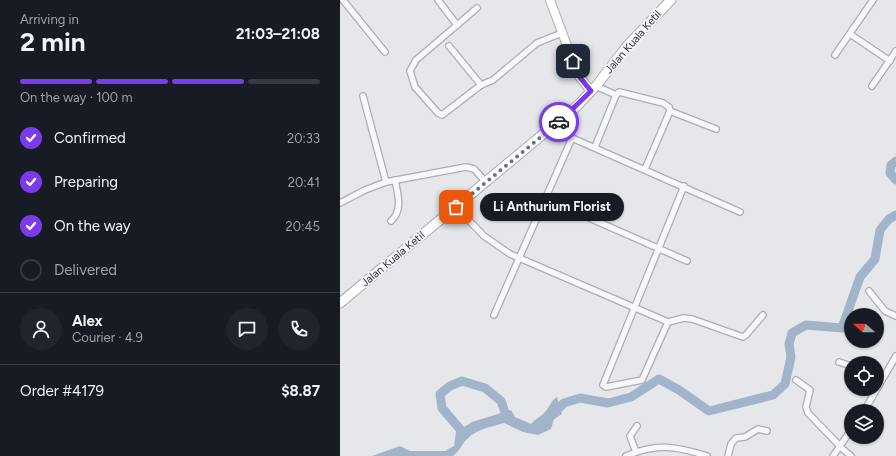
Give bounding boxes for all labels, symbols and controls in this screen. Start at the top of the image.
street label: Jalan Kuala Ketil [602,8,664,76]
text: Arriving in [20,12,79,27]
text: 21:03–21:08 [236,25,320,43]
text: 2 min [20,26,86,58]
pin [556,44,590,78]
icon: home [562,50,584,72]
text: On the way · 100 m [20,90,132,105]
courier [539,102,579,142]
icon: car [548,111,570,133]
icon: check [20,127,42,149]
text: Confirmed [54,129,126,147]
text: 20:33 [287,131,320,146]
icon: check [20,171,42,193]
text: Preparing [54,173,118,191]
text: 20:41 [288,175,320,190]
pin [439,190,473,224]
callout: Li Anthurium Florist [480,193,624,221]
icon: bag [445,196,467,218]
text: Li Anthurium Florist [493,199,611,214]
icon: check [20,215,42,237]
text: On the way [54,217,131,235]
text: 20:45 [286,219,320,234]
street label: Jalan Kuala Ketil [359,229,427,289]
text: Delivered [54,261,117,279]
button: person [20,308,62,350]
button: chat [226,308,268,350]
button: phone [278,308,320,350]
north arrow [844,308,884,348]
map controls [844,308,884,444]
text: Alex [72,312,102,330]
text: Courier · 4.9 [72,330,143,345]
button: locate [844,356,884,396]
text: Order #4179 [20,382,104,400]
text: $8.87 [281,382,320,400]
button: layers [844,404,884,444]

